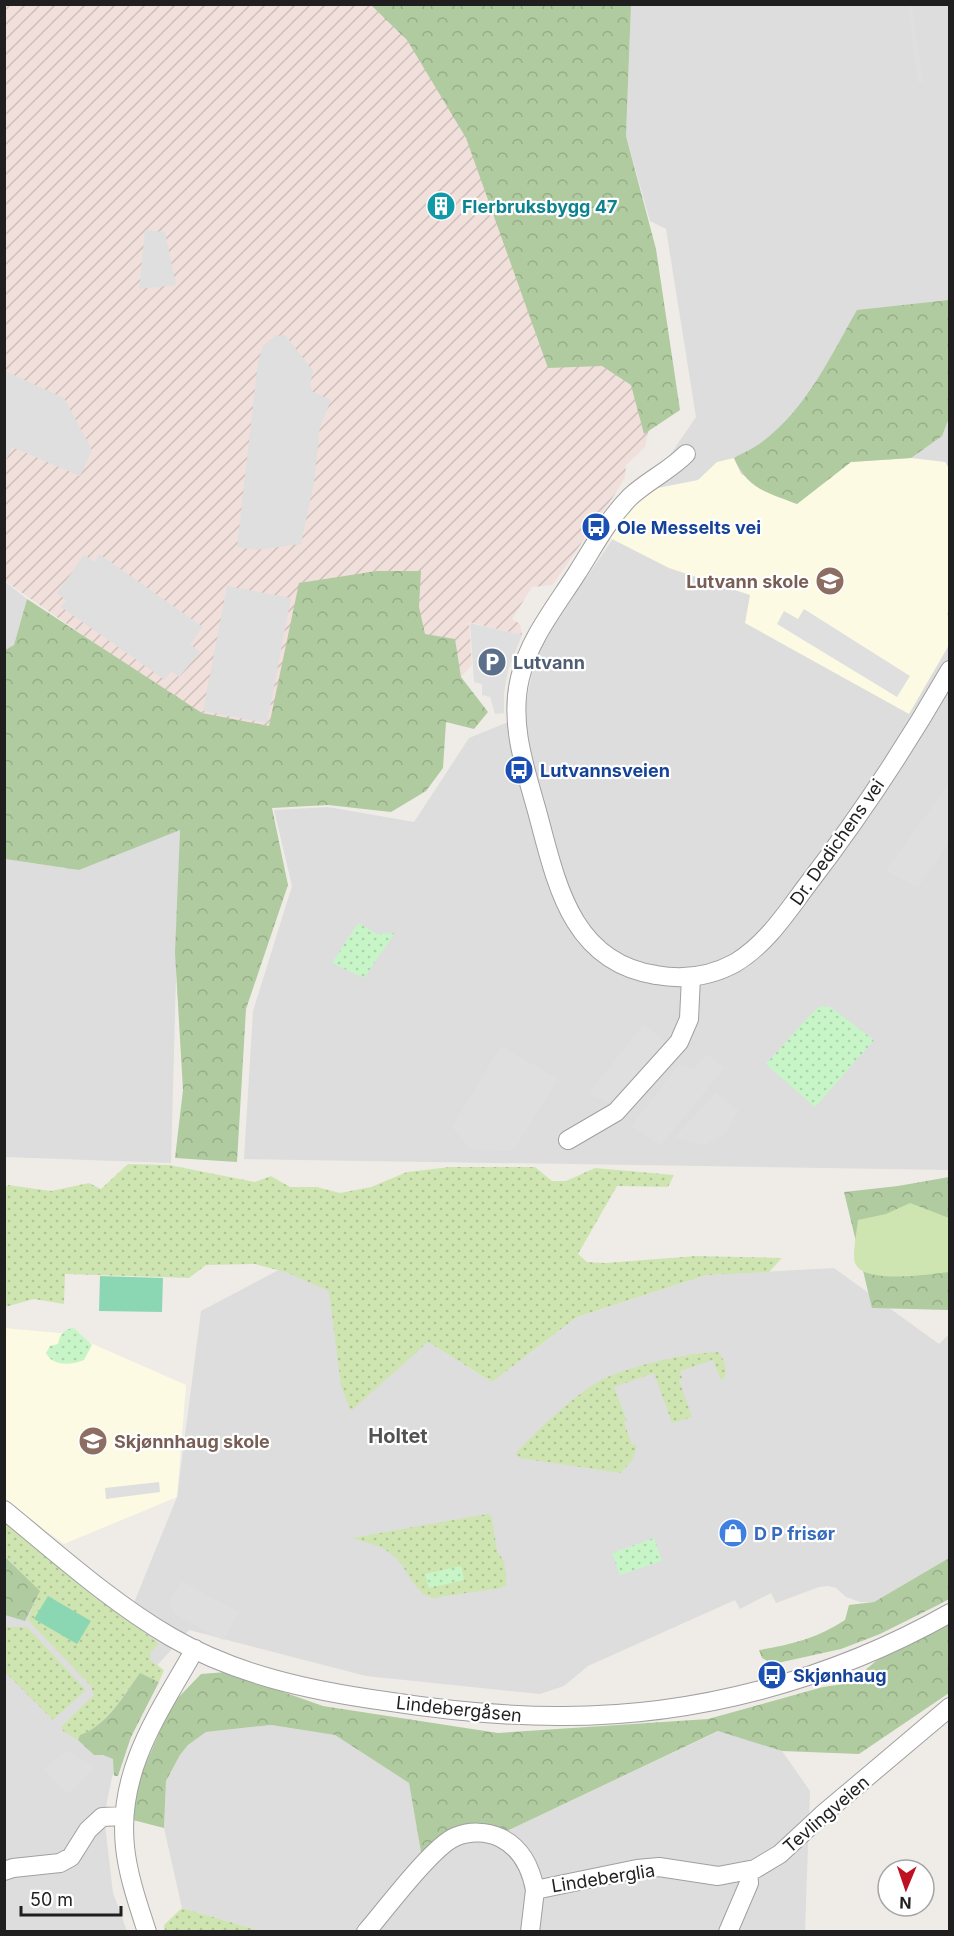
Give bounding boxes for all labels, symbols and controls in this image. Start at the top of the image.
building icon: Flerbruksbygg 47 [425,190,457,222]
place label: Flerbruksbygg 47 [462,196,617,217]
bus stop icon: Ole Messelts vei [580,511,612,543]
place label: Ole Messelts vei [617,517,761,538]
school or university icon: Lutvann skole [814,565,846,597]
place label: Lutvann skole [686,571,809,592]
parking icon: Lutvann [476,646,508,678]
place label: Lutvann [513,652,585,673]
bus stop icon: Lutvannsveien [503,754,535,786]
place label: Lutvannsveien [540,760,670,781]
street label: Dr. Dedichens vei [786,775,888,909]
district label: Holtet [368,1424,428,1448]
school or university icon: Skjønnhaug skole [77,1425,109,1457]
place label: Skjønnhaug skole [114,1431,270,1452]
shop icon: D P frisør [717,1517,749,1549]
place label: D P frisør [754,1523,835,1544]
bus stop icon: Skjønhaug [756,1659,788,1691]
place label: Skjønhaug [793,1665,887,1686]
street label: Lindebergåsen [395,1692,523,1726]
street label: Tevlingveien [779,1771,873,1857]
north arrow [876,1858,936,1918]
street label: Lindeberglia [550,1859,656,1897]
scale bar [21,1879,122,1917]
text: 50 m [30,1889,73,1910]
text: N [899,1893,912,1913]

